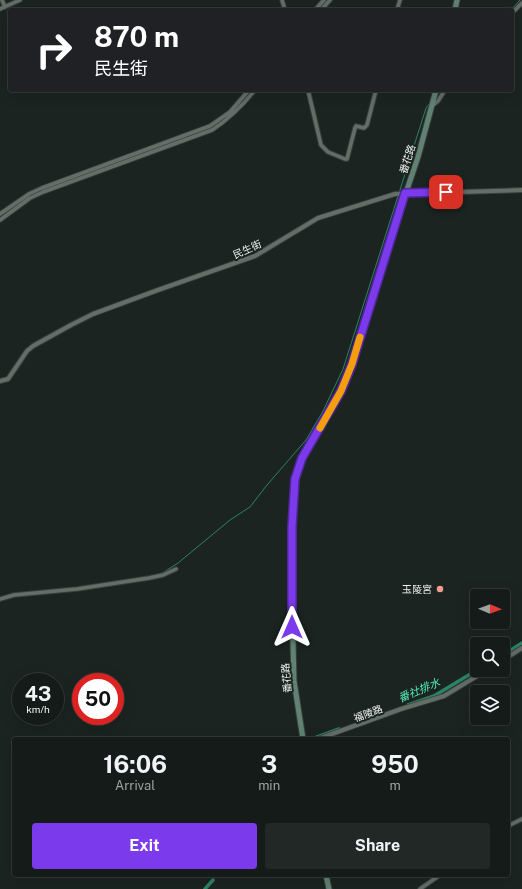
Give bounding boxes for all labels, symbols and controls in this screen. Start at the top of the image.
text: 870 m [94,20,179,53]
icon: right [28,24,80,76]
text: 民生街 [94,58,148,79]
street label: 番花路 [397,143,417,175]
pin [429,175,463,209]
icon: arrive [435,181,457,203]
street label: 民生街 [231,237,263,261]
place label: 玉陵宮 [402,583,432,595]
marker: 玉陵宮 [435,584,445,594]
north arrow [470,589,510,629]
map controls [470,589,510,725]
position arrow [271,606,313,648]
button: search [470,637,510,677]
street label: 番花路 [279,663,293,693]
speed limit sign: 50 [72,673,124,725]
water label: 番社排水 [396,675,443,704]
text: 43 [25,682,51,706]
button: layers [470,685,510,725]
street label: 福陵路 [352,702,384,724]
text: km/h [26,703,50,715]
text: 16:06 [103,750,167,778]
text: 3 [261,750,277,778]
text: 950 [371,750,419,778]
text: Arrival [115,778,155,793]
text: min [258,778,280,793]
text: m [389,778,401,793]
button: Exit [32,823,257,869]
button: Share [265,823,490,869]

